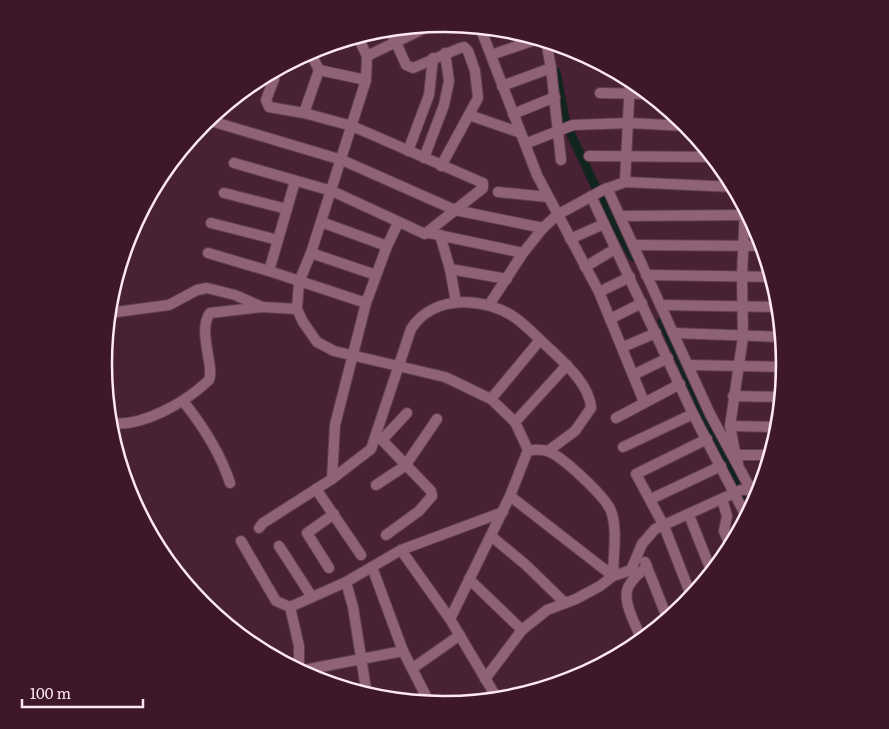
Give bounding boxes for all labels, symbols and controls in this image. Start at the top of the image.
scale bar [22,676,144,708]
text: 100 m [30,681,71,704]

